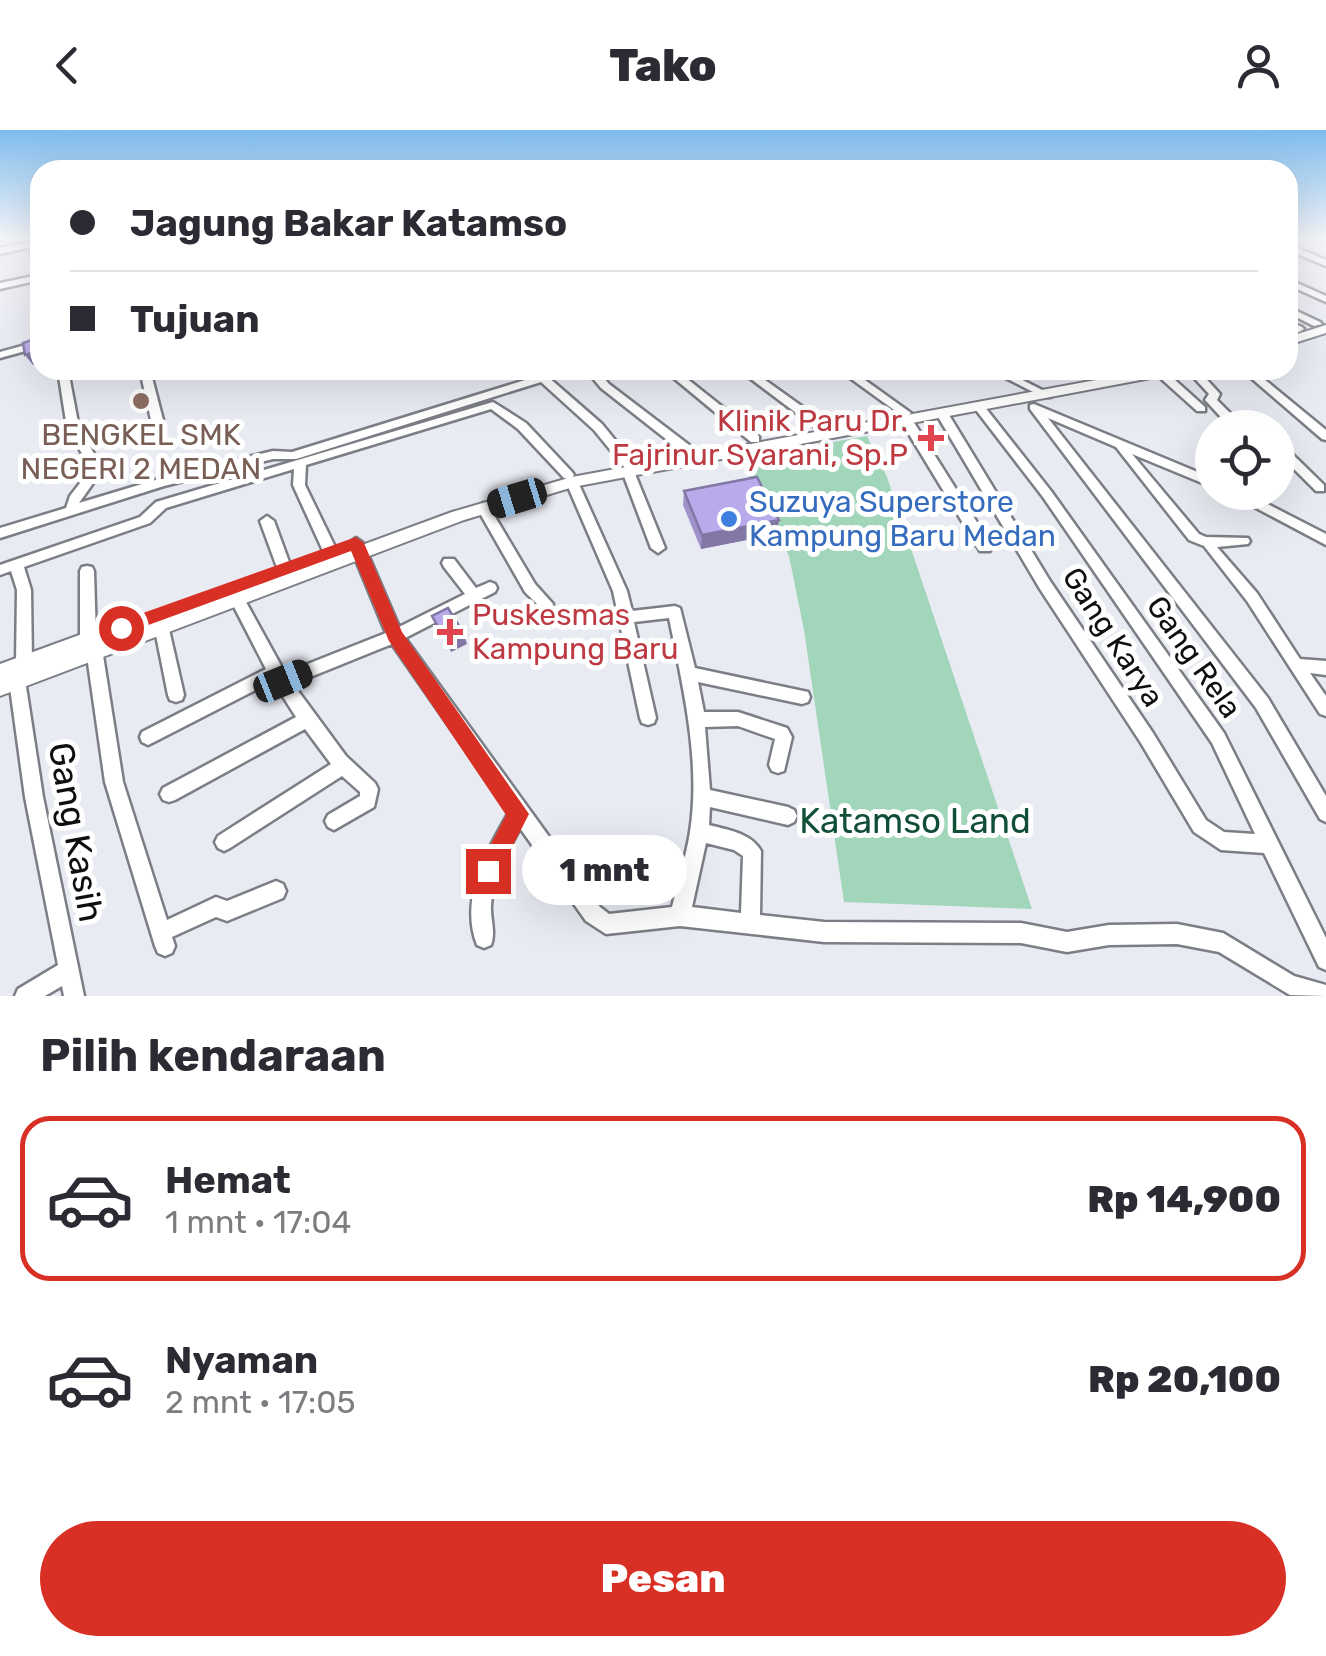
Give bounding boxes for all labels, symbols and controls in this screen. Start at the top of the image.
icon: back [40,38,95,93]
icon: person [1231,38,1286,93]
text: Tako [609,39,717,92]
text: Jagung Bakar Katamso [130,200,567,246]
text: Tujuan [130,296,260,342]
marker: BENGKEL SMK NEGERI 2 MEDAN [130,390,152,412]
place label: Klinik Paru Dr. Fajrinur Syarani, Sp.P [612,403,908,473]
map controls [1195,410,1295,510]
button: locate [1195,410,1295,510]
place label: BENGKEL SMK NEGERI 2 MEDAN [21,417,261,487]
marker: Klinik Paru Dr. Fajrinur Syarani, Sp.P [918,425,944,451]
car [484,475,550,521]
place label: Suzuya Superstore Kampung Baru Medan [749,484,1056,554]
marker: Suzuya Superstore Kampung Baru Medan [718,508,740,530]
street label: Gang Karya [1055,561,1171,713]
street label: Gang Rela [1139,589,1249,725]
place label: Puskesmas Kampung Baru [472,597,679,667]
route start [99,606,144,651]
marker: Puskesmas Kampung Baru [437,619,463,645]
car [250,656,316,706]
street label: Gang Kasih [40,739,112,925]
park label: Katamso Land [799,800,1031,842]
callout: 1 mnt [523,836,688,906]
route end [466,849,511,894]
text: 1 mnt [560,851,649,889]
text: Pilih kendaraan [40,1029,386,1082]
icon: car [45,1154,135,1244]
text: Hemat [165,1157,291,1203]
text: Rp 14,900 [1087,1176,1281,1222]
text: 1 mnt · 17:04 [165,1203,351,1241]
icon: car [45,1334,135,1424]
text: Nyaman [165,1337,318,1383]
text: Rp 20,100 [1088,1356,1281,1402]
text: 2 mnt · 17:05 [165,1383,356,1421]
button: Pesan [40,1521,1286,1636]

